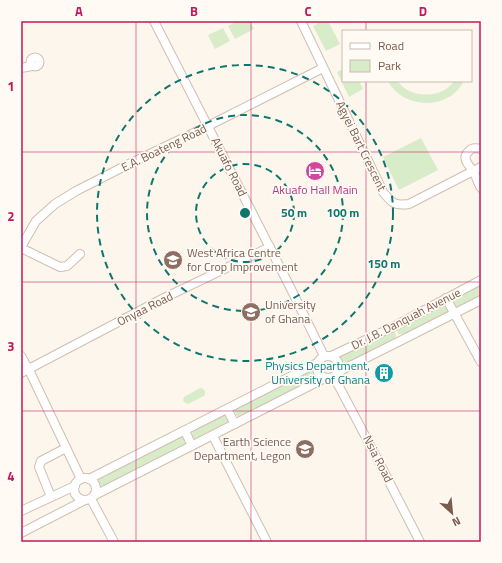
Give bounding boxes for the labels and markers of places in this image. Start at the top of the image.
hotel icon: Akuafo Hall Main [304,160,326,182]
place label: Akuafo Hall Main [272,180,358,199]
centre of rings [238,206,252,220]
place label: West Africa Centre for Crop Improvement [187,243,299,276]
school or university icon: West Africa Centre for Crop Improvement [162,249,184,271]
place label: University of Ghana [265,295,316,328]
school or university icon: University of Ghana [240,301,262,323]
place label: Physics Department, University of Ghana [265,356,370,389]
building icon: Physics Department, University of Ghana [373,362,395,384]
place label: Earth Science Department, Legon [194,432,291,465]
school or university icon: Earth Science Department, Legon [294,438,316,460]

